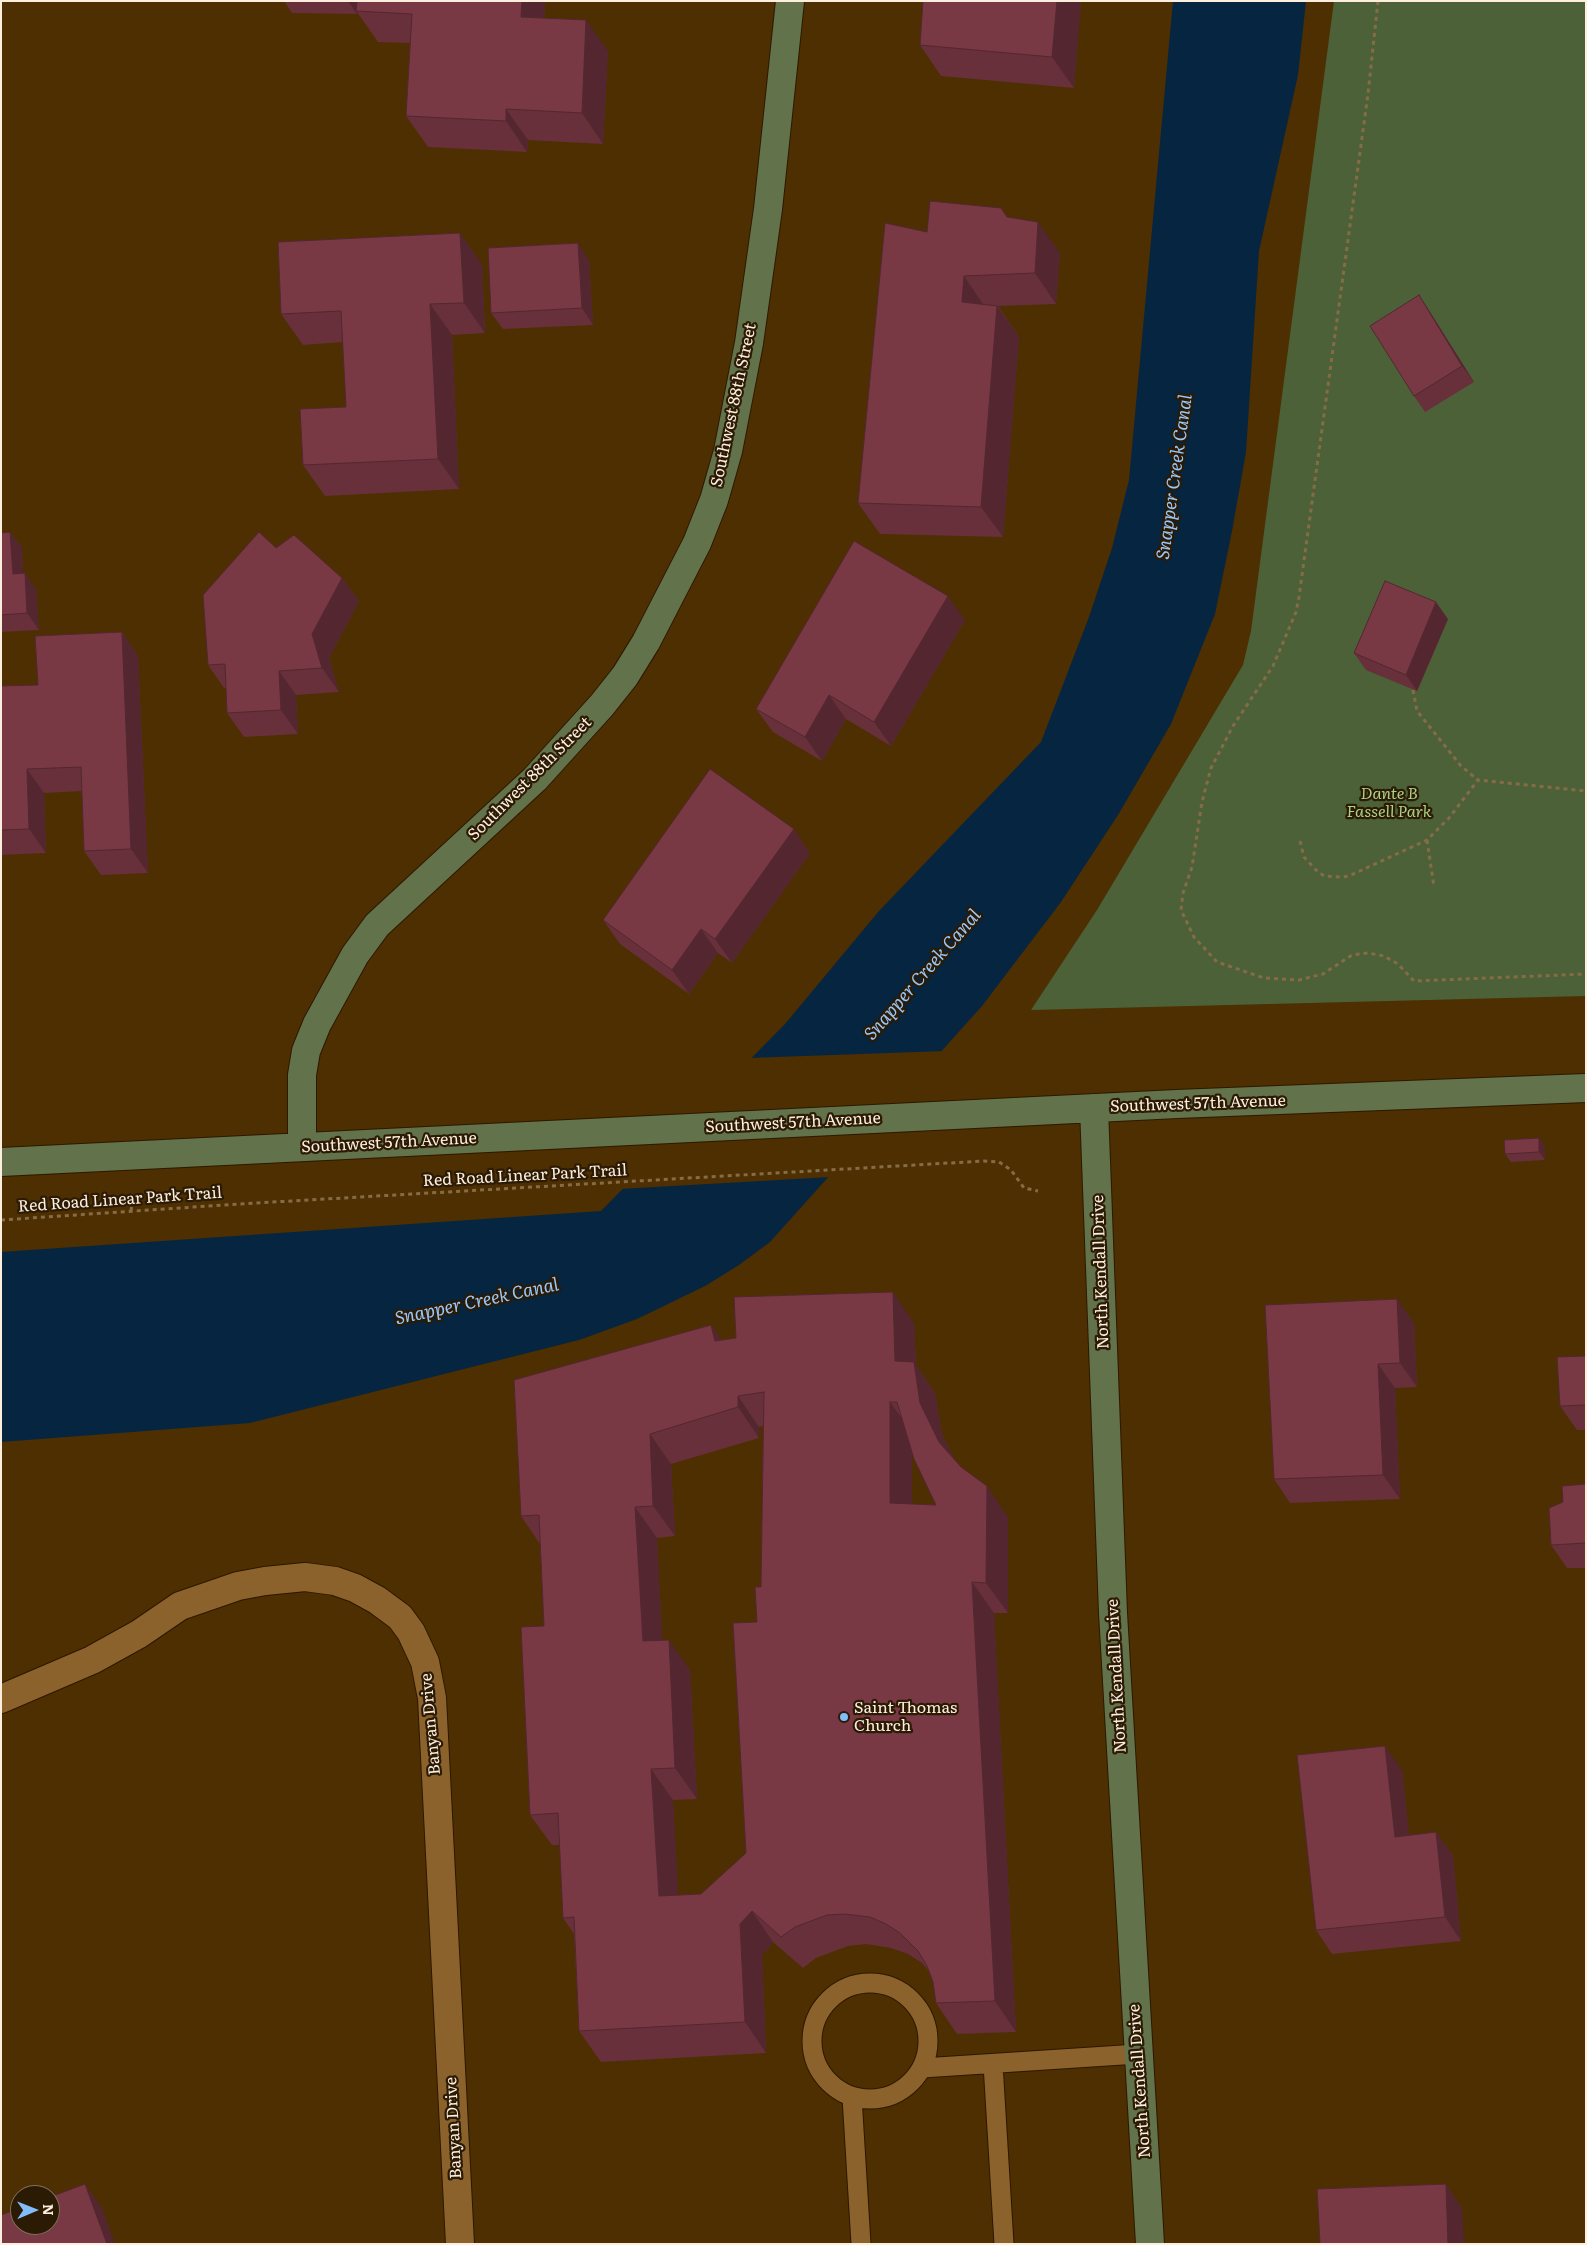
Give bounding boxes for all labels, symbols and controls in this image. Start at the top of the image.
street label: Southwest 88th Street [707,321,761,489]
water label: Snapper Creek Canal [1153,393,1197,561]
street label: Southwest 88th Street [464,713,596,845]
park label: Dante B Fassell Park [1347,784,1431,822]
water label: Snapper Creek Canal [860,905,986,1045]
street label: Southwest 57th Avenue [1110,1091,1286,1117]
street label: Southwest 57th Avenue [705,1109,881,1137]
street label: Southwest 57th Avenue [301,1129,477,1157]
street label: Red Road Linear Park Trail [422,1161,628,1191]
street label: Red Road Linear Park Trail [17,1183,223,1217]
street label: North Kendall Drive [1089,1195,1113,1349]
water label: Snapper Creek Canal [393,1274,561,1330]
street label: North Kendall Drive [1103,1598,1131,1754]
street label: Banyan Drive [417,1672,445,1776]
place label: Saint Thomas Church [854,1698,957,1736]
marker: Saint Thomas Church [838,1711,850,1723]
street label: North Kendall Drive [1125,2003,1155,2159]
street label: Banyan Drive [442,2077,466,2179]
north arrow [10,2185,60,2235]
text: N [39,2204,59,2216]

